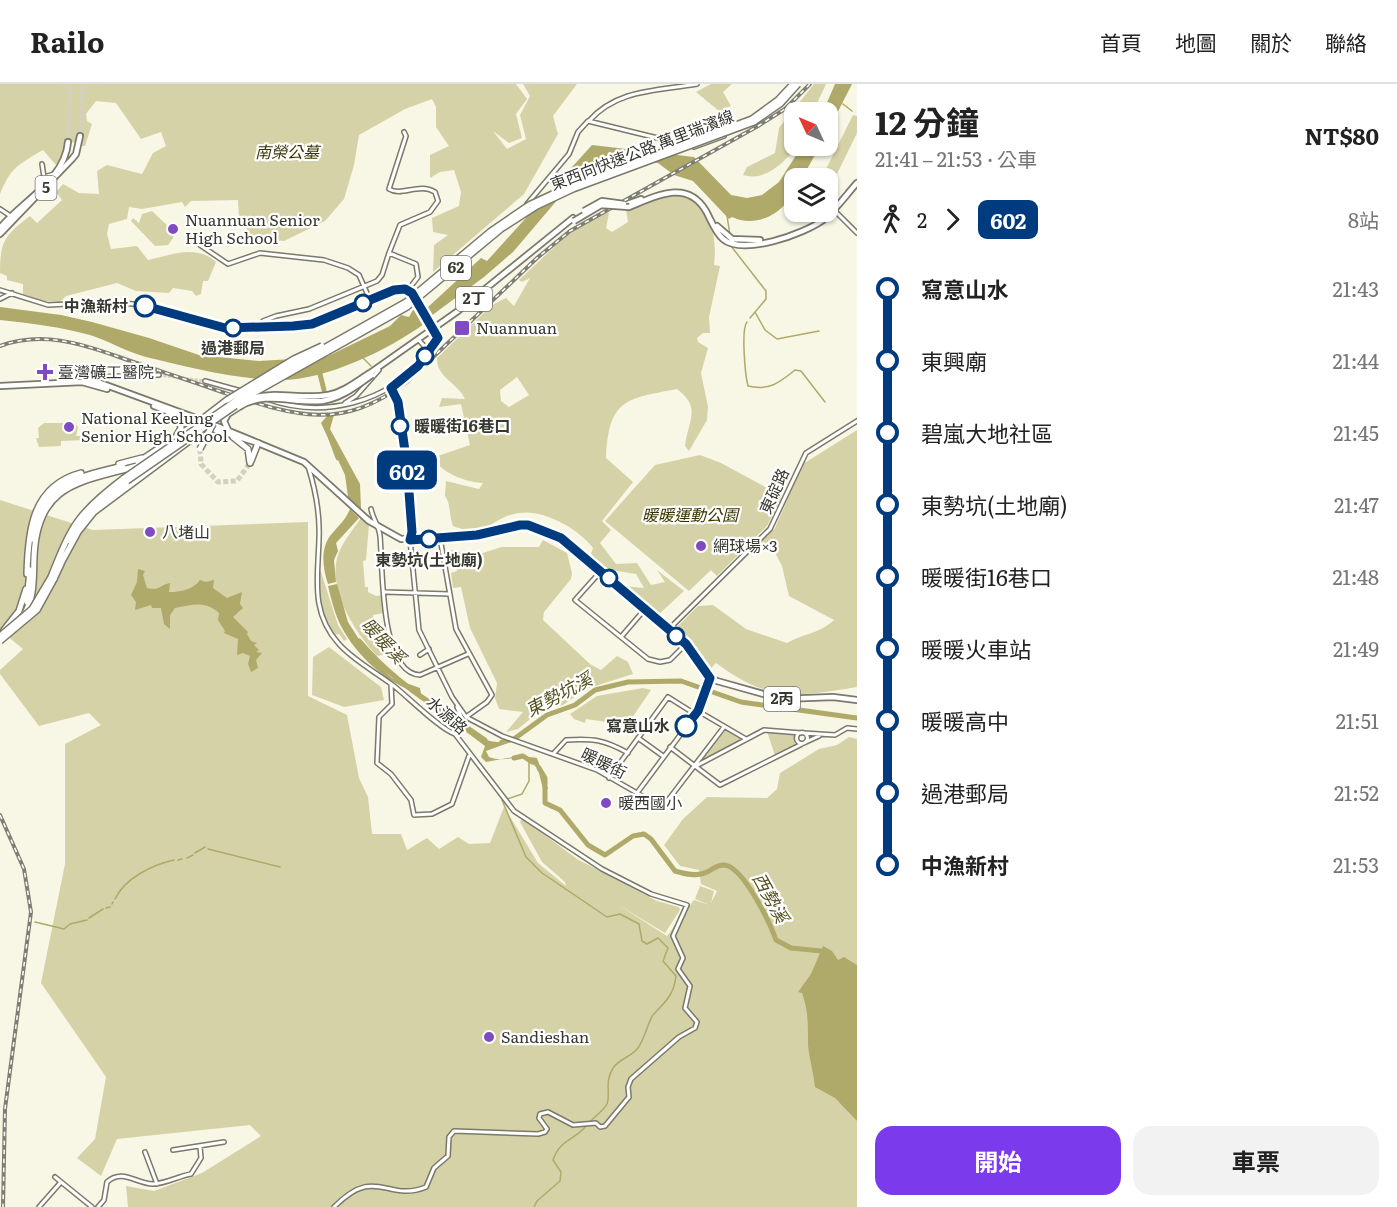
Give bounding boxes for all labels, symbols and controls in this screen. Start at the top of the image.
text: Railo [30,20,105,62]
text: 首頁 [1100,26,1142,57]
text: 地圖 [1175,26,1217,57]
text: 關於 [1250,26,1292,57]
text: 聯絡 [1325,26,1367,57]
text: 12 分鐘 [875,96,979,145]
north arrow [784,102,838,156]
map controls [784,102,838,222]
street label: 東西向快速公路 萬里瑞濱線 [546,103,737,195]
text: NT$80 [1305,119,1379,152]
park label: 南榮公墓 [255,139,322,163]
text: 21:41 – 21:53 · 公車 [875,143,1037,173]
button: layers [784,168,838,222]
road number: 5 [36,176,57,200]
icon: walk [875,203,908,236]
icon: forward [936,203,969,236]
text: 2 [917,204,927,234]
text: 602 [990,204,1026,235]
text: 8站 [1348,204,1379,234]
place label: Nuannuan Senior High School [185,207,320,249]
marker: Nuannuan Senior High School [166,222,180,236]
road number: 62 [441,256,471,280]
text: 寫意山水 [921,272,1009,305]
text: 21:43 [1333,273,1379,303]
road number: 2丁 [456,287,492,311]
place label: 中漁新村 [64,293,128,317]
unlabelled marker [354,294,372,312]
marker: 中漁新村 [134,295,156,317]
place label: Nuannuan [476,315,558,339]
marker: 過港郵局 [224,319,242,337]
marker: Nuannuan [453,319,471,337]
place label: 過港郵局 [201,335,265,359]
text: 東興廟 [921,344,987,377]
text: 21:44 [1332,345,1379,375]
unlabelled marker [416,347,434,365]
place label: 臺灣礦工醫院 [58,359,154,383]
marker: 臺灣礦工醫院 [36,363,54,381]
place label: National Keelung Senior High School [81,405,228,447]
place label: 暖暖街16巷口 [414,413,510,437]
text: 碧嵐大地社區 [921,416,1053,449]
marker: 暖暖街16巷口 [391,417,409,435]
text: 21:45 [1333,417,1379,447]
marker: National Keelung Senior High School [62,420,76,434]
line badge: 602 [372,450,442,490]
text: 602 [389,455,425,486]
street label: 東碇路 [752,464,794,517]
text: 東勢坑(土地廟) [921,488,1068,521]
text: 21:47 [1334,489,1379,519]
park label: 暖暖運動公園 [642,502,740,526]
place label: 八堵山 [162,519,210,543]
marker: 八堵山 [143,525,157,539]
marker: 東勢坑(土地廟) [420,530,438,548]
place label: 網球場×3 [713,533,778,557]
marker: 網球場×3 [694,539,708,553]
place label: 東勢坑(土地廟) [375,547,483,571]
text: 暖暖街16巷口 [921,560,1052,593]
text: 21:48 [1332,561,1379,591]
unlabelled marker [600,569,618,587]
water label: 暖暖溪 [356,611,414,671]
unlabelled marker [667,627,685,645]
text: 暖暖火車站 [921,632,1031,665]
text: 21:49 [1333,633,1379,663]
water label: 東勢坑溪 [520,663,599,722]
road number: 2丙 [764,687,800,711]
street label: 水源路 [422,689,474,739]
text: 暖暖高中 [921,704,1009,737]
text: 21:51 [1336,705,1379,735]
place label: 寫意山水 [606,713,670,737]
marker: 寫意山水 [675,715,697,737]
street label: 暖暖街 [578,741,631,783]
text: 過港郵局 [921,776,1009,809]
text: 21:52 [1334,777,1379,807]
place label: 暖西國小 [618,790,682,814]
marker: 暖西國小 [599,796,613,810]
text: 中漁新村 [921,848,1009,881]
text: 21:53 [1333,849,1379,879]
water label: 西勢溪 [746,867,798,930]
place label: Sandieshan [501,1024,590,1048]
marker: Sandieshan [482,1030,496,1044]
button: 開始 [875,1126,1121,1195]
button: 車票 [1133,1126,1379,1195]

